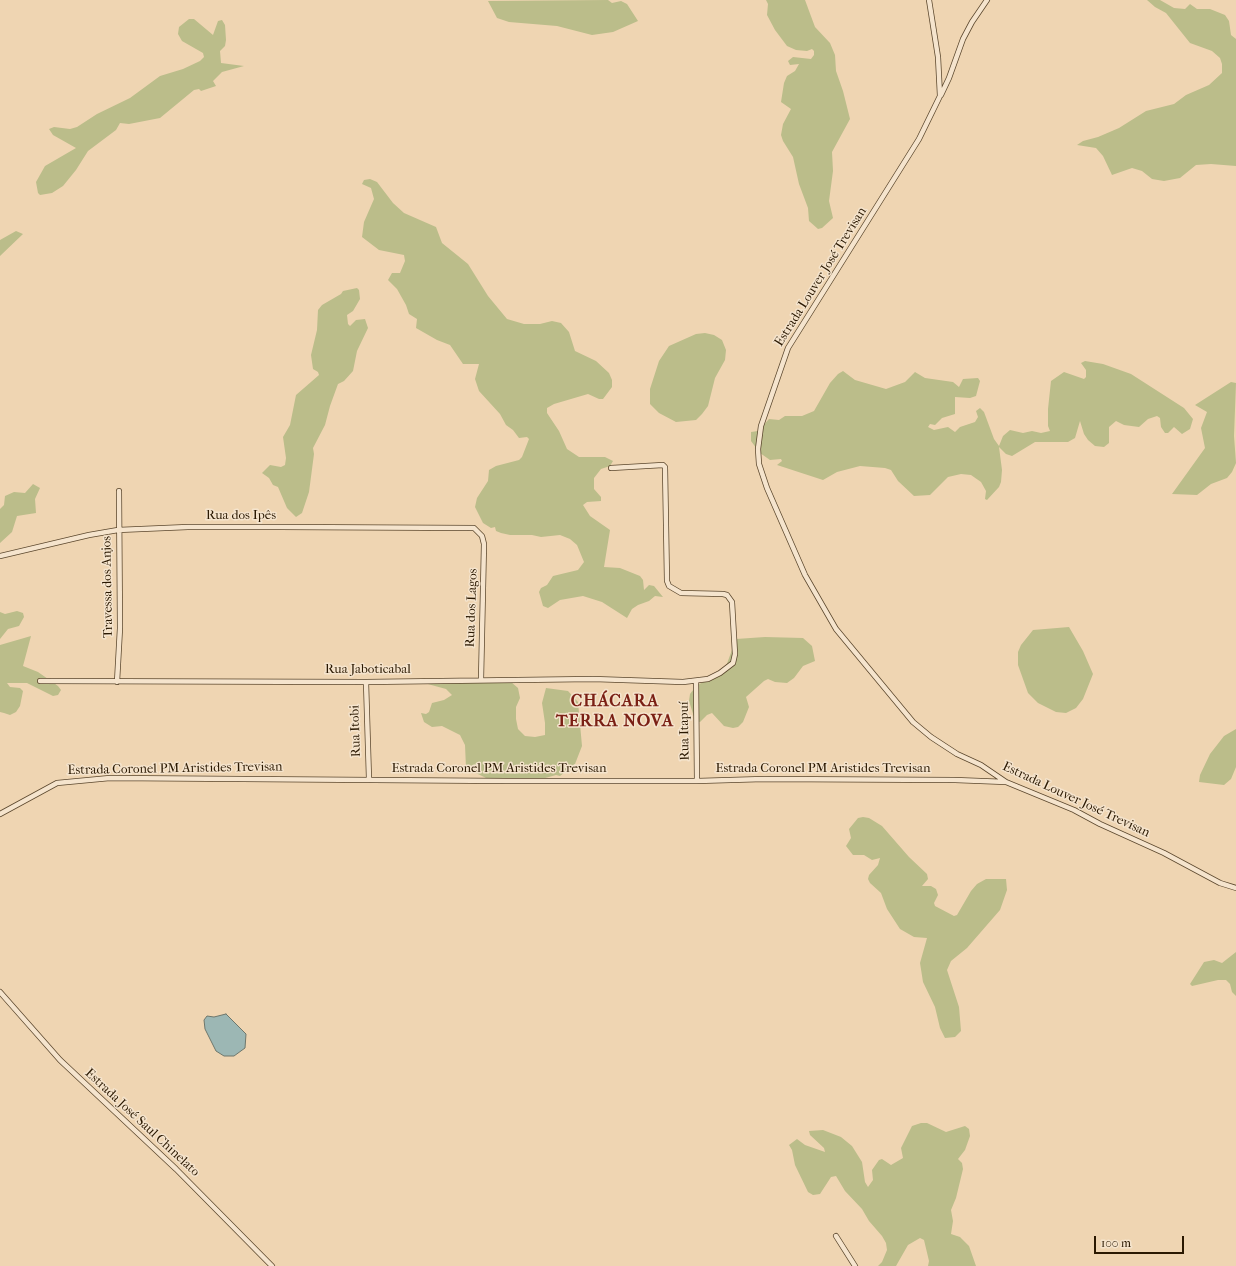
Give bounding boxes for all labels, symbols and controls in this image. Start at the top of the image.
street label: Estrada Louver José Trevisan [772,205,870,349]
street label: Rua dos Ipês [206,508,276,524]
street label: Travessa dos Anjos [99,536,117,638]
street label: Rua dos Lagos [463,568,481,648]
street label: Rua Jaboticabal [325,662,411,678]
district label: CHÁCARA TERRA NOVA [556,692,674,732]
street label: Rua Itapuí [677,701,693,761]
street label: Rua Itobi [347,705,365,757]
street label: Estrada Coronel PM Aristides Trevisan [67,759,283,779]
street label: Estrada Louver José Trevisan [1000,759,1152,841]
street label: Estrada Coronel PM Aristides Trevisan [391,761,607,777]
street label: Estrada Coronel PM Aristides Trevisan [715,761,931,777]
street label: Estrada José Saul Chinelato [81,1066,203,1180]
scale bar [1096,1228,1186,1254]
text: 100 m [1101,1236,1131,1250]

